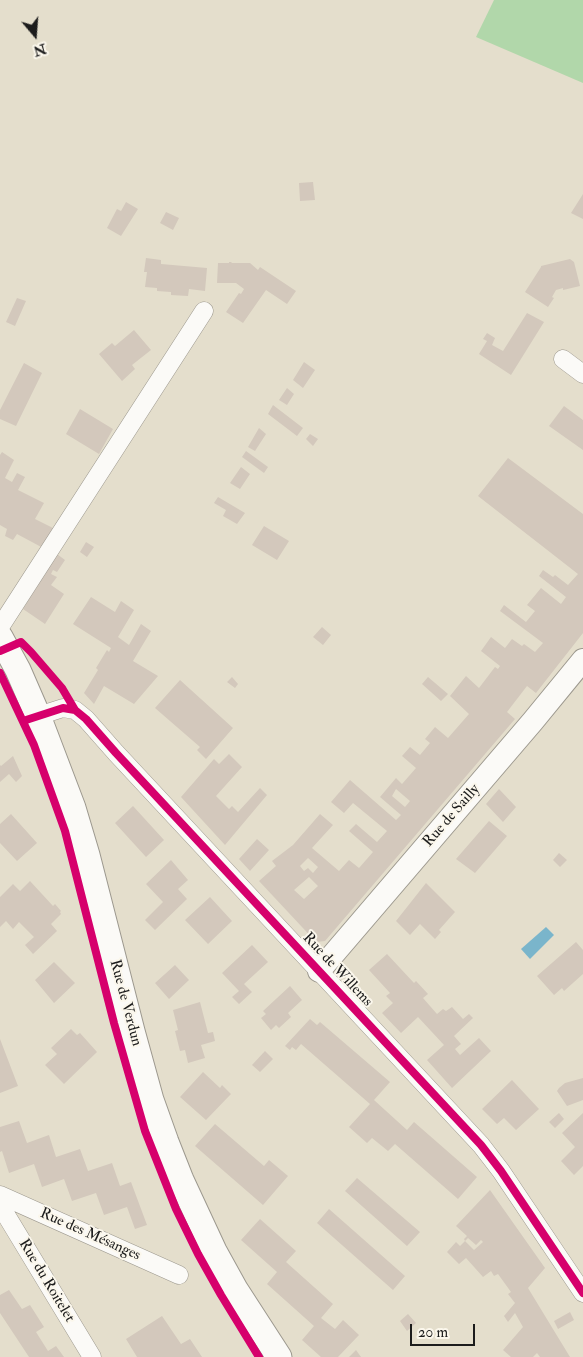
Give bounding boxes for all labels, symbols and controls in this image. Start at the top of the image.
north arrow [10,10,60,60]
text: N [31,40,48,60]
street label: Rue de Sailly [420,781,484,851]
street label: Rue de Willems [298,929,376,1011]
street label: Rue de Verdun [105,958,145,1048]
street label: Rue des Mésanges [37,1205,143,1265]
street label: Rue du Roitelet [14,1236,78,1326]
scale bar [413,1314,478,1346]
text: 20 m [418,1323,448,1342]

